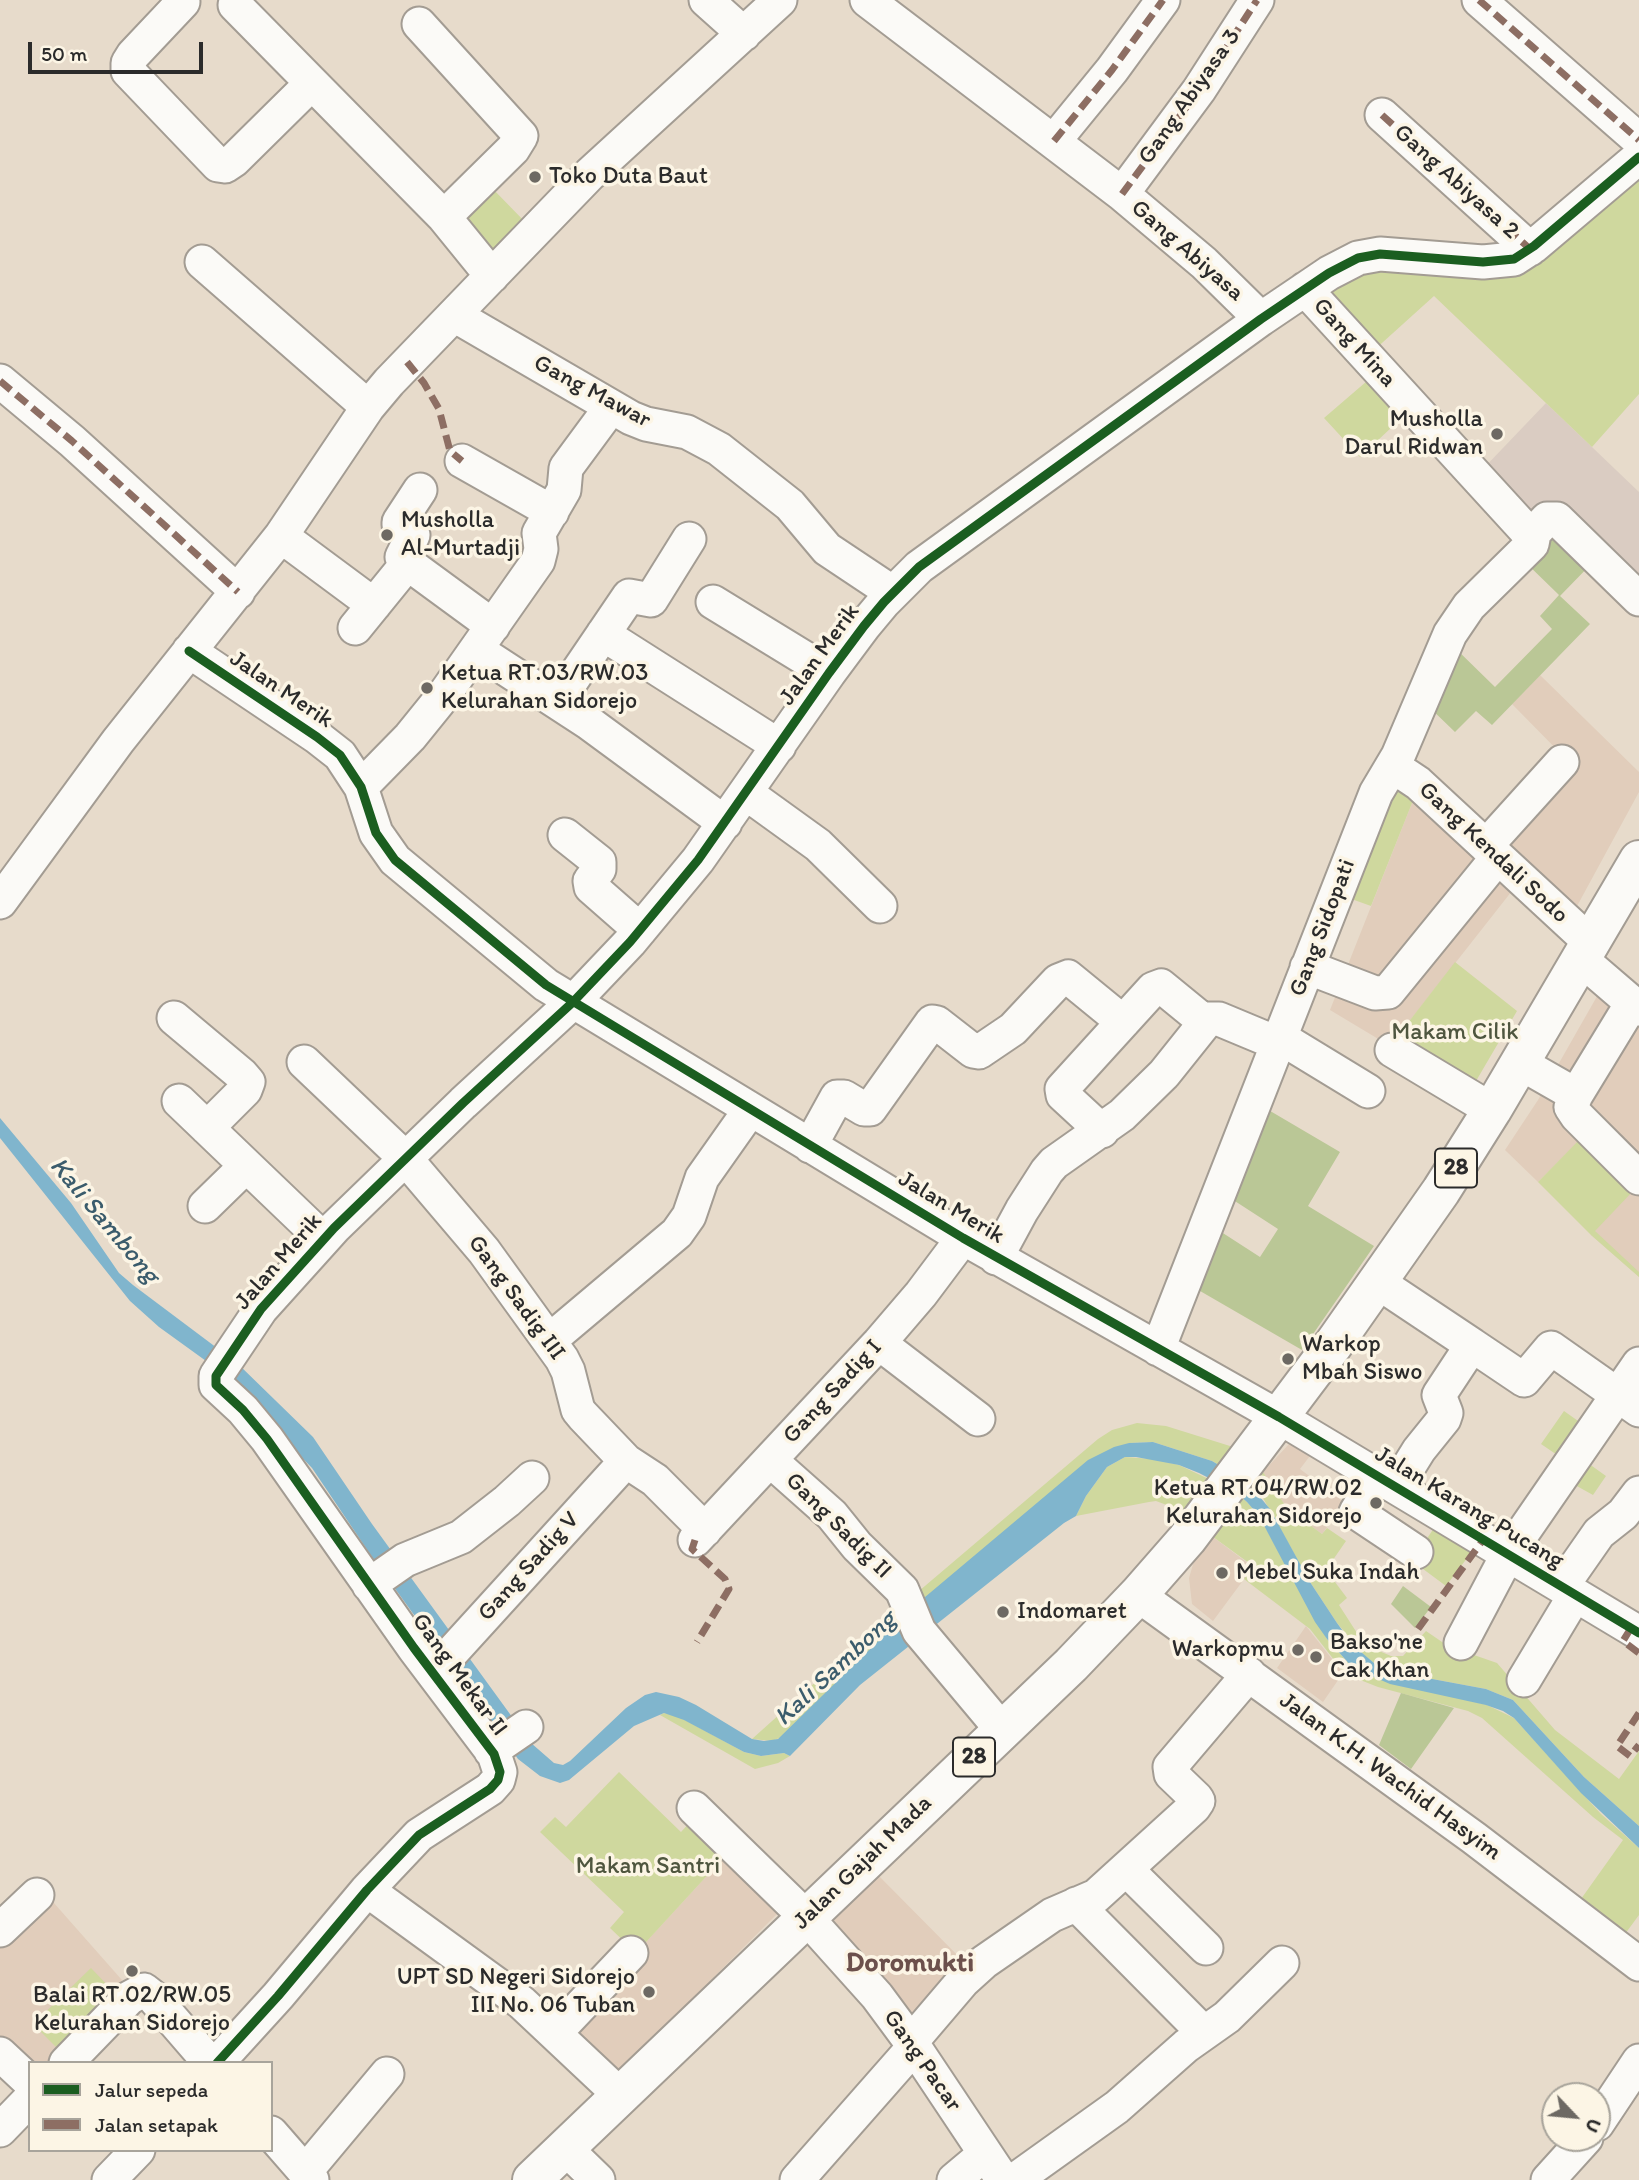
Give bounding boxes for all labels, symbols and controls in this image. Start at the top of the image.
street label: Gang Abiyasa 3 [1133,24,1247,170]
scale bar [32,28,206,72]
text: 50 m [41,41,87,66]
street label: Gang Abiyasa 2 [1387,118,1525,246]
place label: Toko Duta Baut [549,163,708,191]
marker: Toko Duta Baut [527,169,543,185]
street label: Gang Abiyasa [1125,194,1249,308]
street label: Gang Mina [1306,292,1402,394]
street label: Gang Mawar [528,349,656,435]
place label: Musholla Darul Ridwan [1344,406,1483,462]
marker: Musholla Darul Ridwan [1489,426,1505,442]
place label: Musholla Al-Murtadji [401,507,520,563]
marker: Musholla Al-Murtadji [379,527,395,543]
street label: Jalan Merik [773,599,867,711]
street label: Jalan Merik [224,645,338,735]
place label: Ketua RT.03/RW.03 Kelurahan Sidorejo [441,660,648,716]
marker: Ketua RT.03/RW.03 Kelurahan Sidorejo [419,680,435,696]
street label: Gang Kendali Sodo [1412,776,1574,930]
street label: Gang Sidopati [1284,855,1362,1001]
park label: Makam Cilik [1391,1019,1519,1047]
road number: 28 [1435,1148,1477,1188]
water label: Kali Sambong [42,1152,166,1290]
street label: Jalan Merik [893,1165,1009,1251]
street label: Jalan Merik [229,1208,329,1316]
street label: Gang Sadig III [461,1230,571,1366]
place label: Warkop Mbah Siswo [1302,1331,1422,1387]
street label: Gang Sadig I [777,1334,889,1450]
marker: Warkop Mbah Siswo [1280,1351,1296,1367]
street label: Jalan Karang Pucang [1369,1440,1569,1576]
street label: Gang Sadig II [779,1467,897,1585]
place label: Ketua RT.04/RW.02 Kelurahan Sidorejo [1154,1475,1362,1531]
marker: Ketua RT.04/RW.02 Kelurahan Sidorejo [1368,1495,1384,1511]
street label: Gang Sadig V [472,1506,586,1628]
place label: Mebel Suka Indah [1236,1559,1419,1587]
marker: Mebel Suka Indah [1214,1565,1230,1581]
place label: Indomaret [1017,1598,1127,1626]
marker: Indomaret [995,1604,1011,1620]
water label: Kali Sambong [769,1605,903,1733]
street label: Gang Mekar II [405,1608,513,1742]
place label: Bakso'ne Cak Khan [1330,1629,1429,1685]
place label: Warkopmu [1172,1636,1284,1664]
marker: Warkopmu [1290,1642,1306,1658]
marker: Bakso'ne Cak Khan [1308,1649,1324,1665]
street label: Jalan K.H. Wachid Hasyim [1273,1687,1507,1867]
road number: 28 [953,1738,995,1776]
street label: Jalan Gajah Mada [788,1790,938,1936]
park label: Makam Santri [576,1853,720,1881]
district label: Doromukti [846,1947,974,1981]
marker: Balai RT.02/RW.05 Kelurahan Sidorejo [124,1963,140,1979]
place label: UPT SD Negeri Sidorejo III No. 06 Tuban [397,1964,635,2020]
place label: Balai RT.02/RW.05 Kelurahan Sidorejo [33,1982,231,2038]
marker: UPT SD Negeri Sidorejo III No. 06 Tuban [641,1984,657,2000]
street label: Gang Pacar [876,2005,968,2117]
legend [28,2061,273,2152]
text: Jalur sepeda [95,2077,208,2102]
north arrow [1541,2082,1611,2152]
text: Jalan setapak [95,2112,218,2137]
text: U [1580,2115,1607,2136]

